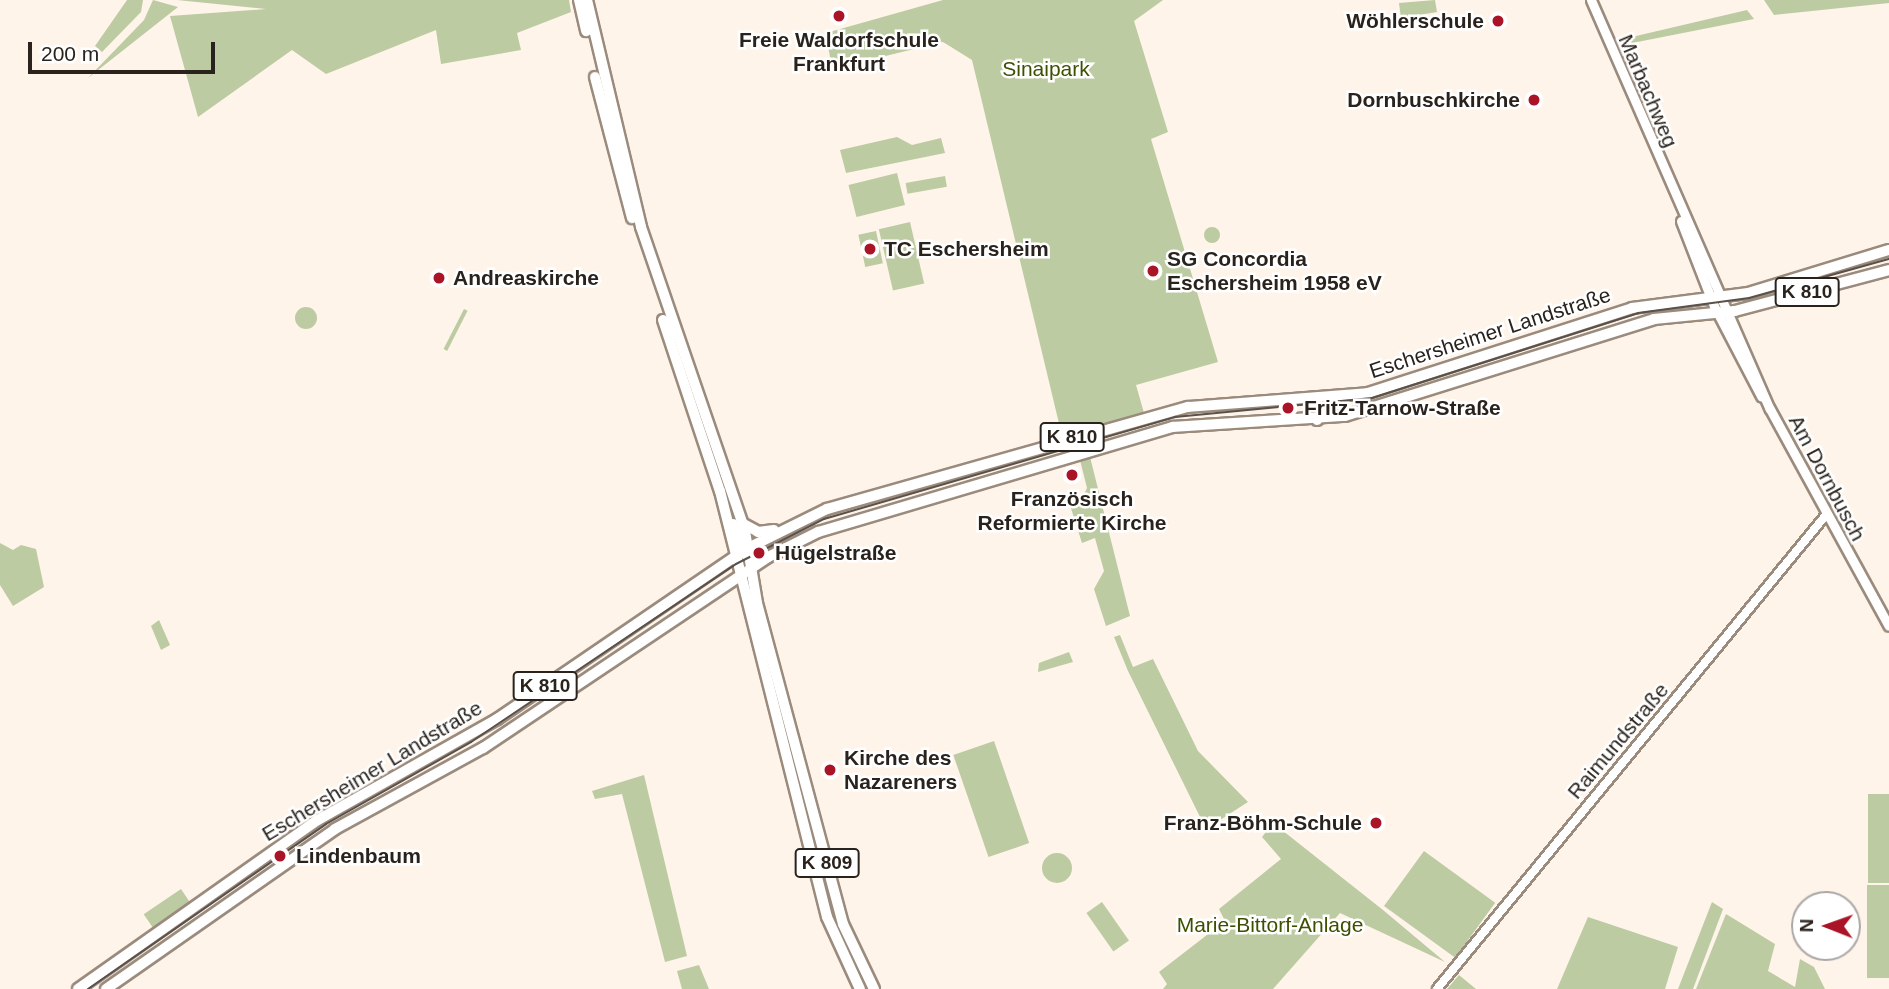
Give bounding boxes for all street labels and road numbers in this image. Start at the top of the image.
street label: Marbachweg [1613,31,1683,151]
road number: K 810 [1774,276,1840,308]
street label: Eschersheimer Landstraße [1366,282,1614,384]
street label: Am Dornbusch [1783,411,1871,545]
road number: K 810 [1039,422,1105,452]
road number: K 810 [512,670,578,702]
street label: Raimundstraße [1562,678,1674,804]
street label: Eschersheimer Landstraße [257,695,487,847]
road number: K 809 [794,848,860,878]

